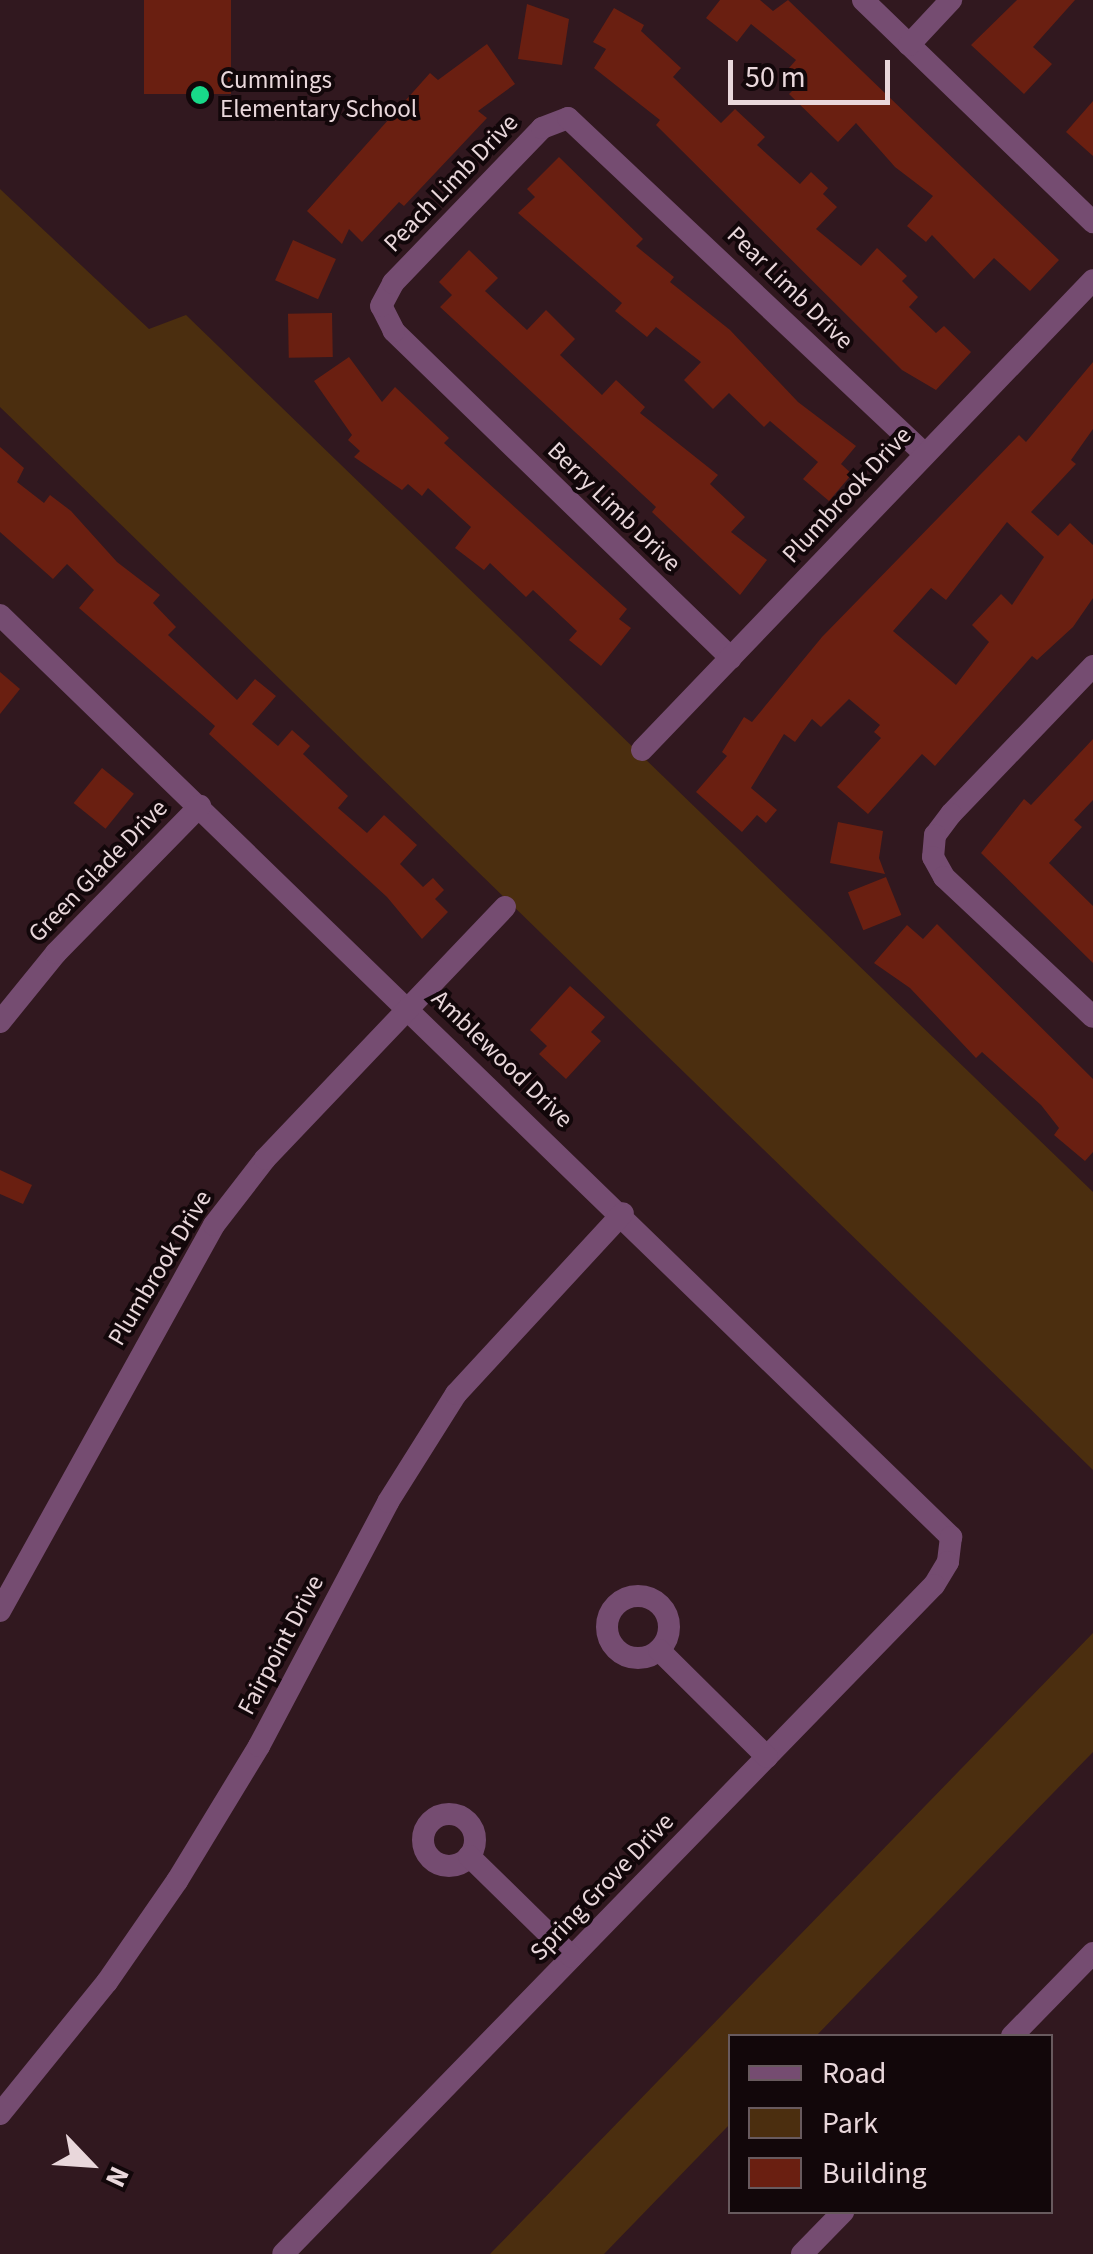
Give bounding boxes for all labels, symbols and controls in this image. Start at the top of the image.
scale bar [733,40,896,102]
text: 50 m [745,56,806,99]
place label: Cummings Elementary School [220,66,417,125]
marker: Cummings Elementary School [189,84,211,106]
street label: Peach Limb Drive [378,108,524,258]
street label: Pear Limb Drive [721,220,859,356]
street label: Plumbrook Drive [776,420,918,570]
street label: Berry Limb Drive [541,436,687,578]
street label: Green Glade Drive [22,793,174,949]
street label: Amblewood Drive [425,984,579,1134]
street label: Plumbrook Drive [102,1185,218,1351]
street label: Fairpoint Drive [232,1570,330,1720]
street label: Spring Grove Drive [524,1807,680,1967]
legend [728,2034,1053,2214]
text: Road [822,2052,886,2095]
text: Park [822,2102,878,2145]
north arrow [40,2114,140,2214]
text: Building [822,2152,927,2195]
text: N [95,2160,139,2194]

